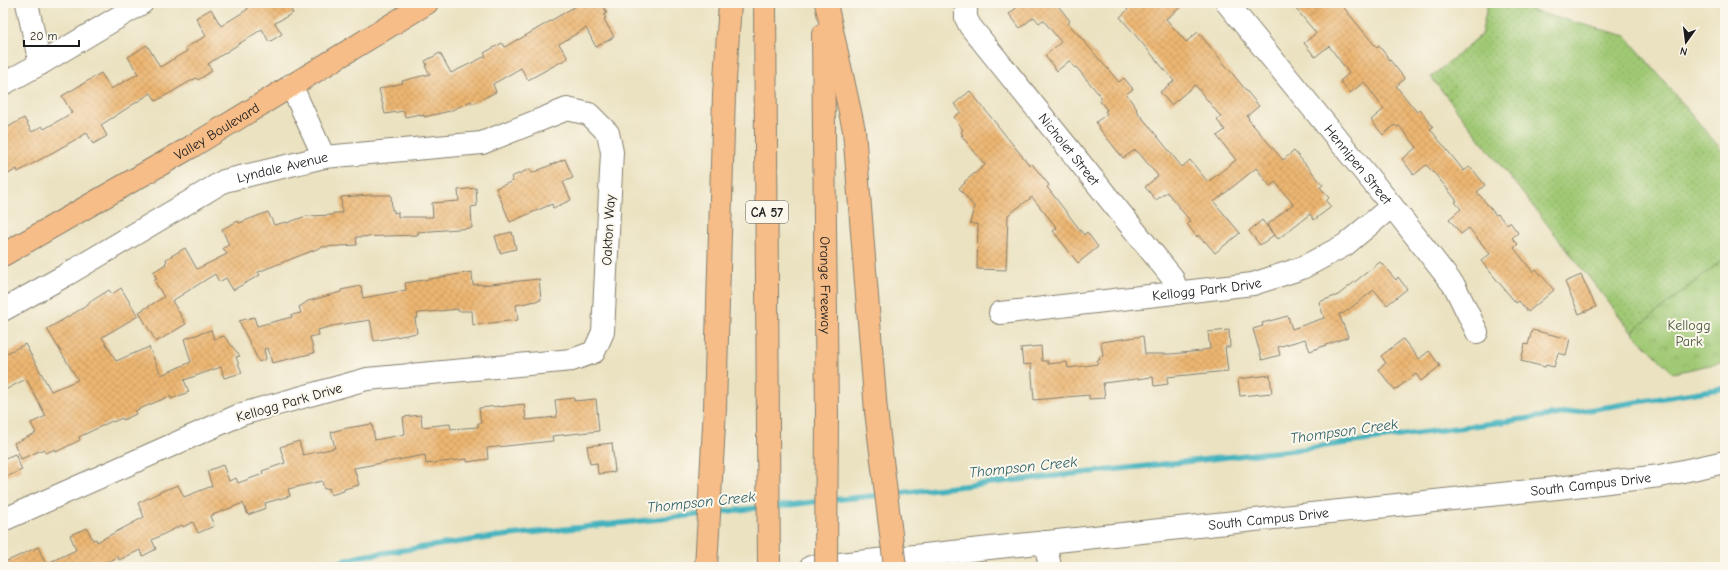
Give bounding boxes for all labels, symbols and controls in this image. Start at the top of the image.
scale bar [24,22,79,48]
north arrow [1666,22,1706,62]
text: 20 m [30,29,58,43]
text: N [1679,44,1689,58]
street label: Valley Boulevard [171,99,263,164]
street label: Nicholet Street [1035,110,1104,190]
street label: Hennipen Street [1320,121,1396,209]
street label: Lyndale Avenue [235,149,329,187]
street label: Oakton Way [598,193,619,266]
road number: CA 57 [746,201,788,223]
street label: Orange Freeway [816,236,834,335]
street label: Kellogg Park Drive [1151,274,1264,304]
park label: Kellogg Park [1667,317,1711,350]
street label: Kellogg Park Drive [234,379,344,426]
water label: Thompson Creek [1289,414,1400,447]
water label: Thompson Creek [968,452,1079,482]
street label: South Campus Drive [1530,469,1652,500]
water label: Thompson Creek [646,487,757,517]
street label: South Campus Drive [1207,504,1330,534]

